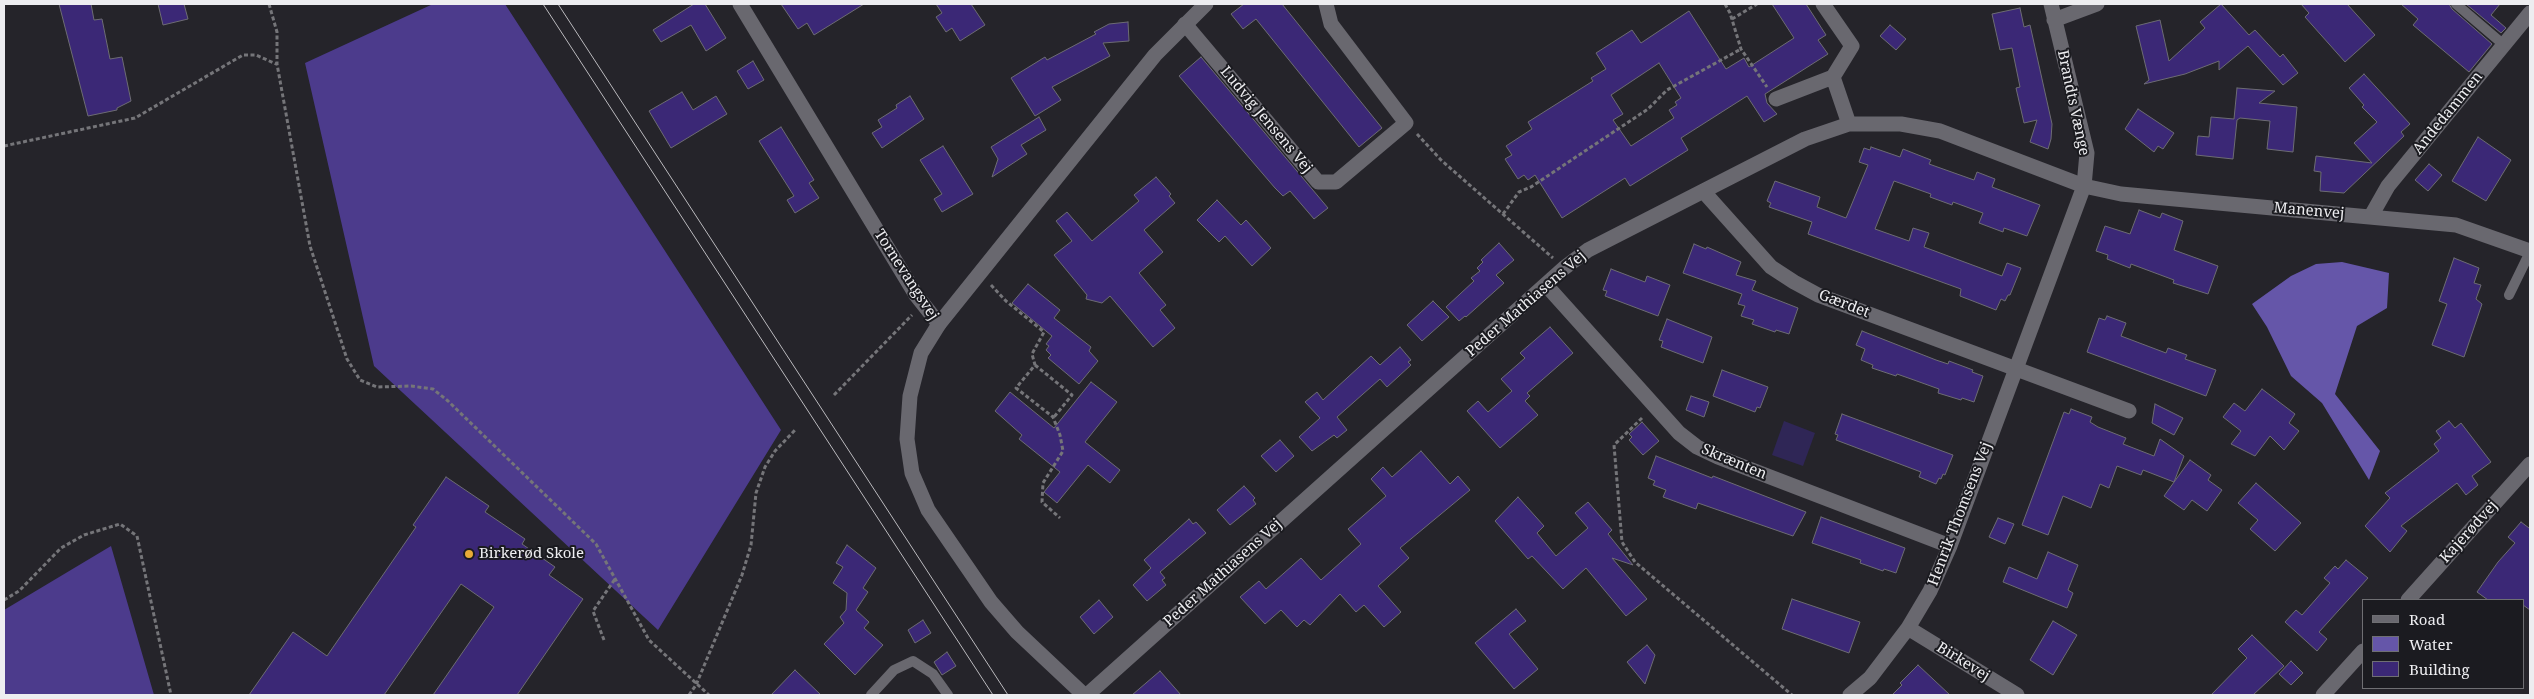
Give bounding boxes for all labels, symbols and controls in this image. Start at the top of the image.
street label: Brandts Vænge [2053,49,2093,157]
street label: Ludvig Jensens Vej [1216,63,1316,177]
street label: Andedammen [2409,68,2487,158]
street label: Manenvej [2273,199,2345,223]
street label: Tornevangsvej [870,226,942,324]
street label: Peder Mathiasens Vej [1462,247,1590,361]
street label: Gærdet [1816,286,1872,322]
street label: Skrænten [1699,440,1769,484]
street label: Henrik Thomsens Vej [1924,440,1996,588]
street label: Kajerødvej [2436,497,2502,567]
street label: Peder Mathiasens Vej [1160,515,1286,631]
place label: Birkerød Skole [479,545,584,563]
marker: Birkerød Skole [463,548,475,560]
legend [2362,599,2524,689]
text: Road [2409,609,2445,629]
text: Water [2409,634,2452,654]
street label: Birkevej [1933,639,1993,685]
text: Building [2409,659,2470,679]

